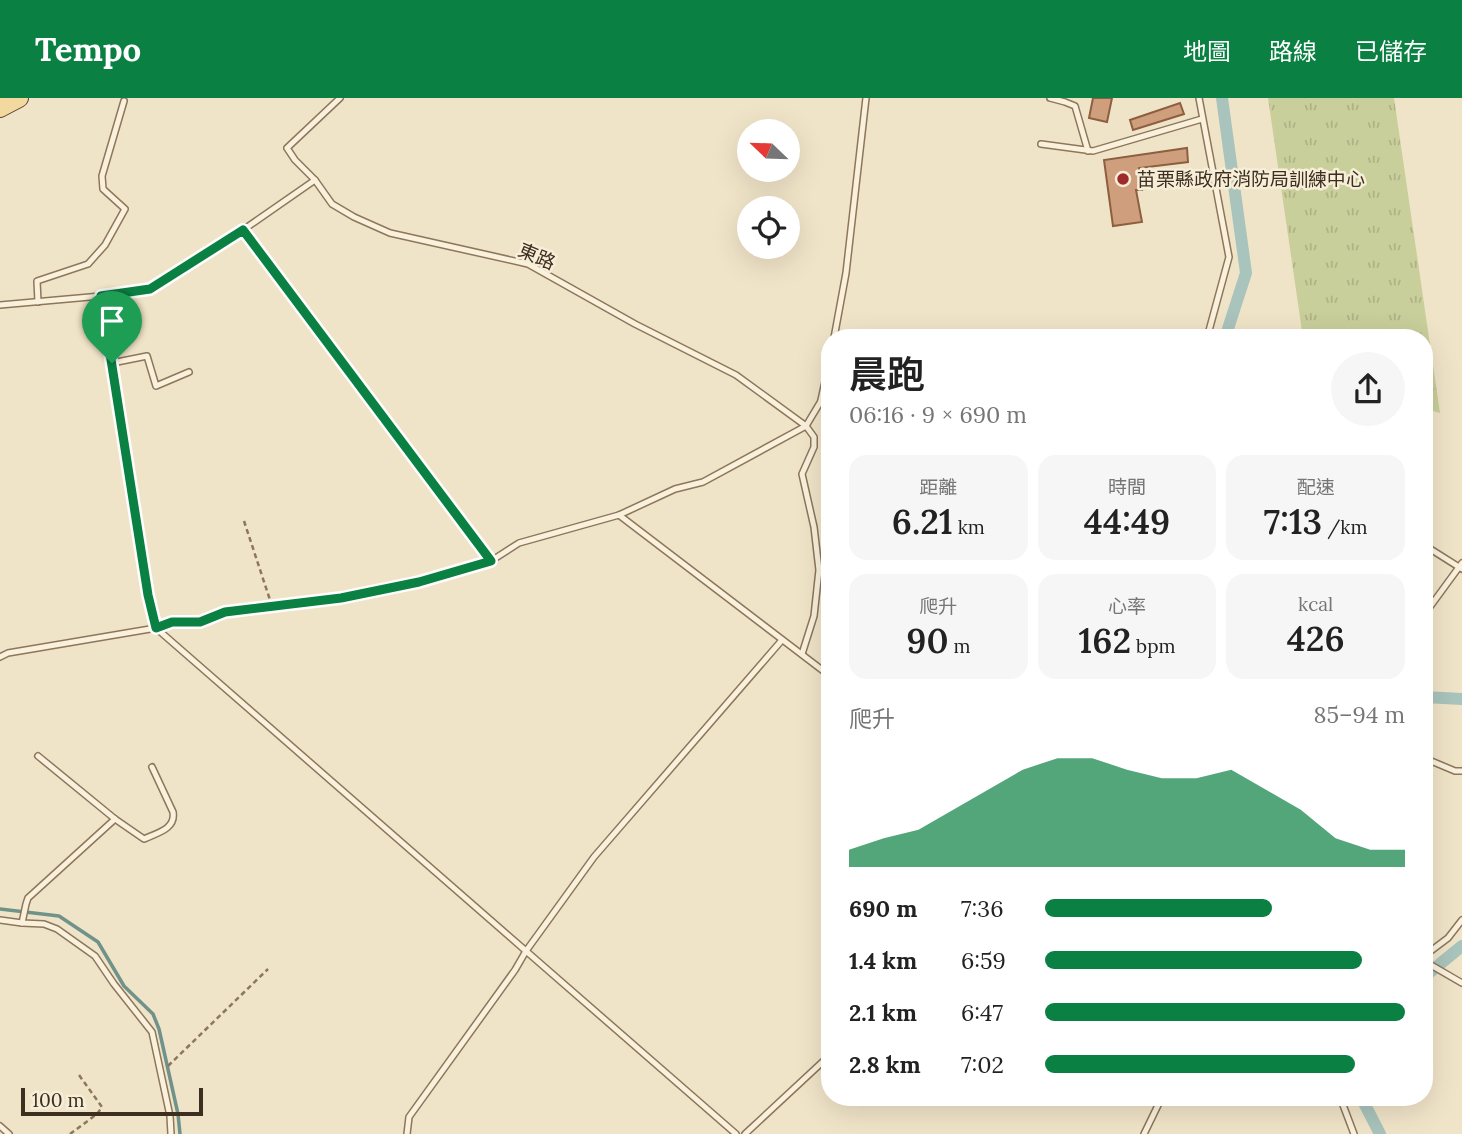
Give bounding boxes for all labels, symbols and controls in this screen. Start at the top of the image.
text: Tempo [35,28,141,70]
text: 地圖 [1183,36,1231,67]
text: 路線 [1269,36,1317,67]
text: 已儲存 [1355,36,1427,67]
north arrow [737,119,800,182]
map controls [737,119,800,259]
place label: 苗栗縣政府消防局訓練中心 [1137,167,1365,191]
marker: 苗栗縣政府消防局訓練中心 [1115,171,1131,187]
button: locate [737,196,800,259]
street label: 東路 [515,238,559,274]
pin [82,291,142,363]
icon: arrive [93,302,131,340]
text: 晨跑 [849,350,925,398]
button: share [1331,352,1405,426]
text: 06:16 · 9 × 690 m [849,400,1027,429]
text: 距離 [919,475,957,499]
text: 時間 [1108,475,1146,499]
text: 配速 [1297,475,1335,499]
text: 6.21 [892,499,953,544]
text: 44:49 [1084,499,1170,544]
text: 7:13 [1264,499,1322,544]
text: km [953,515,985,539]
text: /km [1322,515,1367,539]
text: kcal [1298,592,1333,616]
text: 爬升 [919,594,957,618]
text: 心率 [1108,594,1146,618]
text: 426 [1287,616,1345,661]
text: 90 [906,618,948,663]
text: 162 [1079,618,1131,663]
text: m [948,634,970,658]
text: bpm [1131,634,1175,658]
text: 85–94 m [1314,700,1405,729]
text: 爬升 [849,704,895,733]
text: 690 m [849,894,917,923]
text: 7:36 [961,894,1003,923]
text: 1.4 km [849,946,917,975]
text: 6:59 [961,946,1006,975]
text: 2.1 km [849,998,917,1027]
text: 6:47 [961,998,1003,1027]
text: 2.8 km [849,1050,921,1079]
text: 7:02 [961,1050,1004,1079]
scale bar [21,1085,203,1117]
text: 100 m [32,1088,85,1112]

